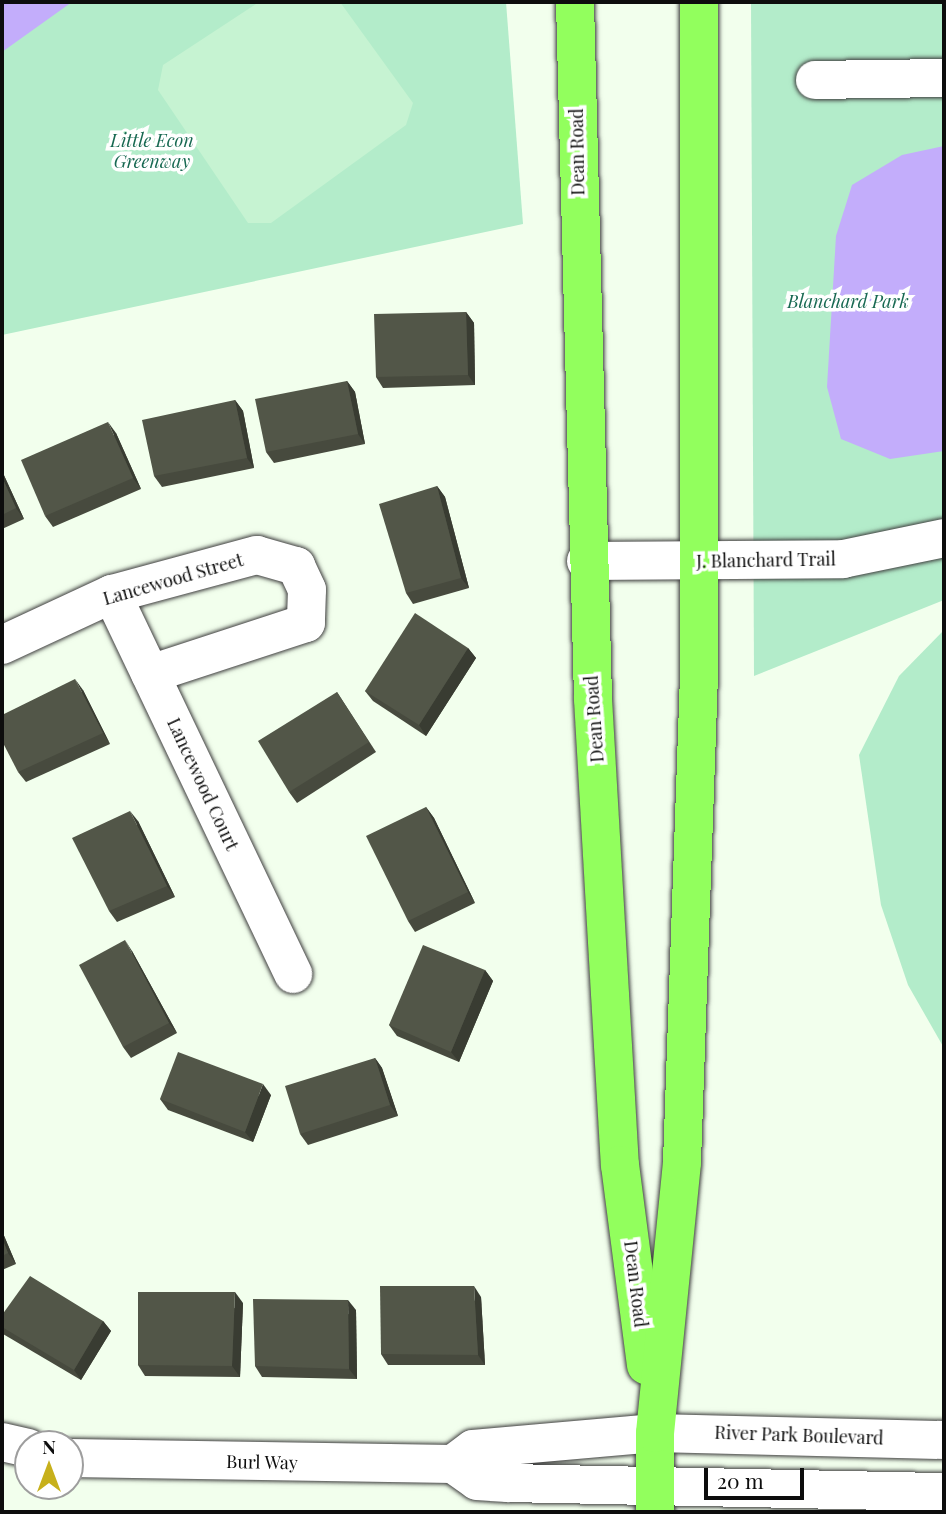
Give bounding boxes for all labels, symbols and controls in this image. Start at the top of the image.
street label: Dean Road [565,108,589,196]
park label: Little Econ Greenway [110,130,194,172]
park label: Blanchard Park [787,290,909,312]
street label: J. Blanchard Trail [696,548,836,572]
street label: Lancewood Street [100,549,246,609]
street label: Dean Road [580,675,608,763]
street label: Lancewood Court [163,714,243,854]
street label: Dean Road [620,1239,652,1329]
street label: River Park Boulevard [714,1421,884,1449]
north arrow [14,1430,84,1500]
text: N [42,1433,56,1459]
street label: Burl Way [226,1451,298,1473]
scale bar [708,1454,808,1498]
text: 20 m [717,1466,764,1494]

